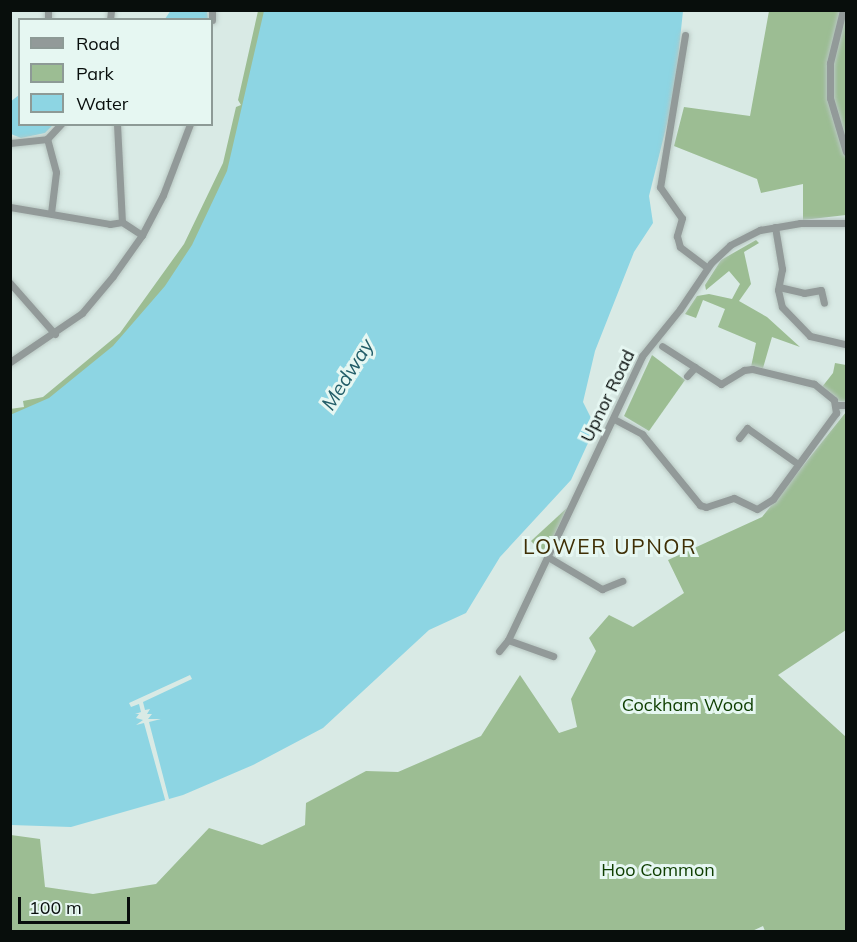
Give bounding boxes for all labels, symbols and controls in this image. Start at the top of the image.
legend [18,18,213,126]
text: Road [76,32,120,55]
text: Park [76,62,114,85]
text: Water [76,92,128,115]
water label: Medway [316,334,378,414]
street label: Upnor Road [576,346,640,446]
district label: LOWER UPNOR [523,533,697,559]
park label: Cockham Wood [622,694,754,716]
park label: Hoo Common [601,859,715,881]
scale bar [21,885,134,923]
text: 100 m [29,896,82,919]

